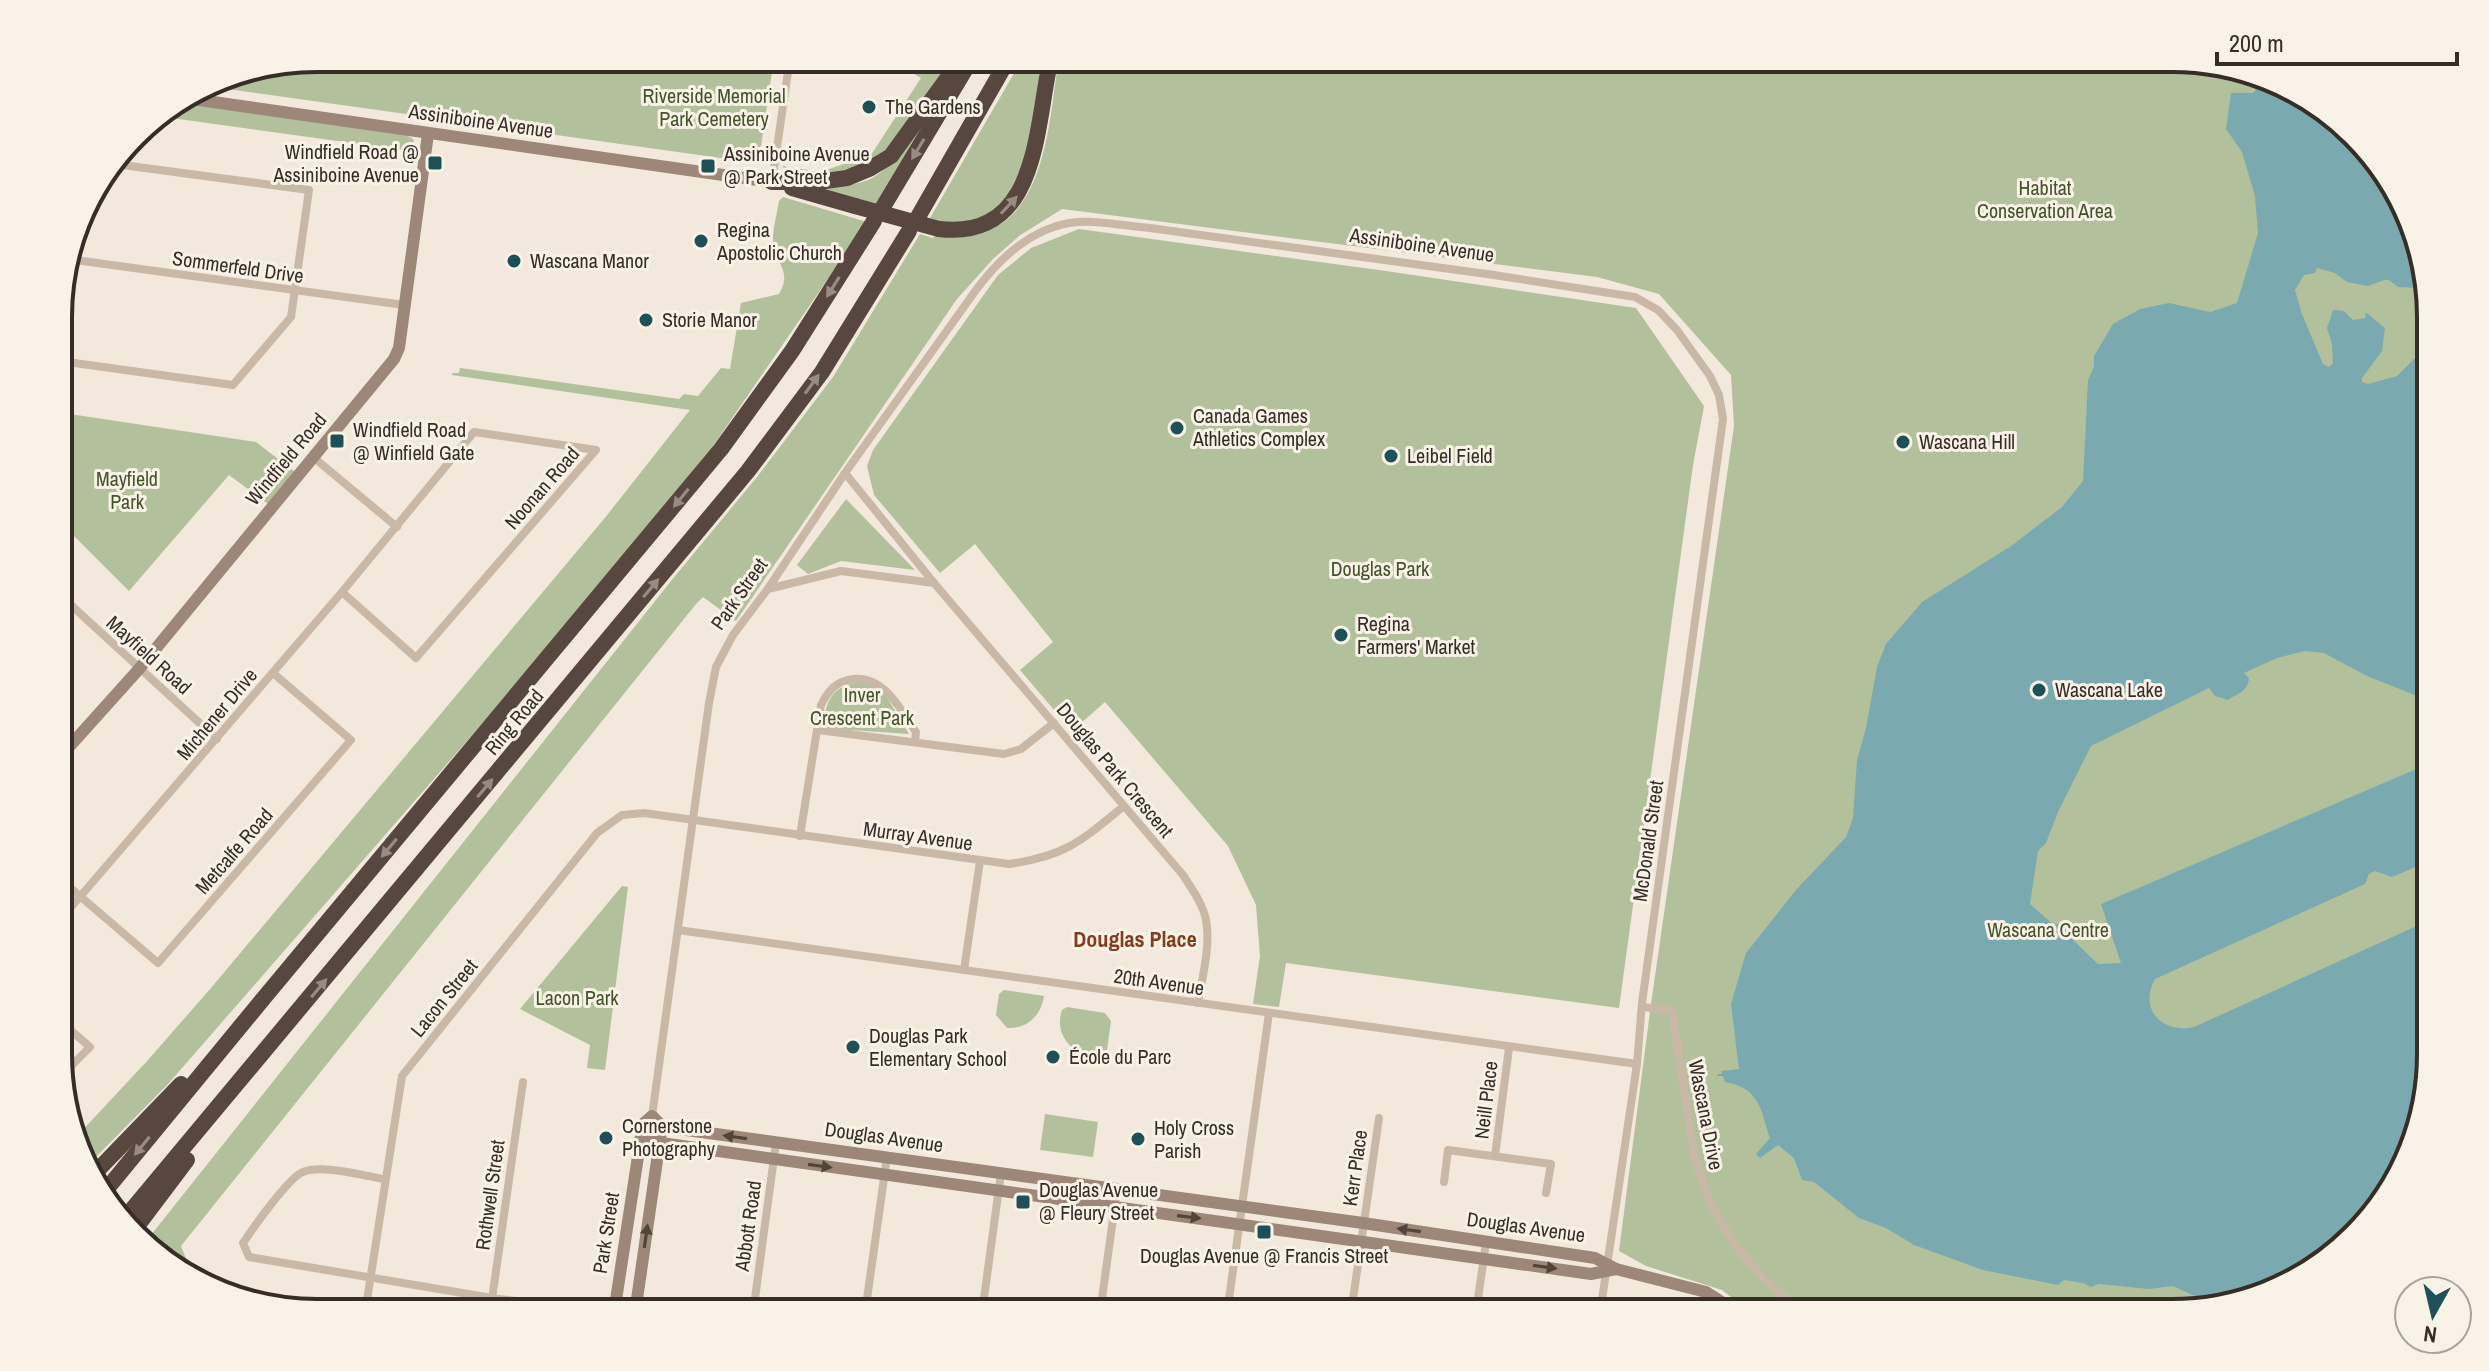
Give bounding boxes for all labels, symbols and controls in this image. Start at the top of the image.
scale bar [2217,16,2457,66]
text: 200 m [2229,27,2284,59]
park label: Riverside Memorial Park Cemetery [642,82,786,132]
place label: The Gardens [885,93,981,120]
street label: Assiniboine Avenue [406,97,555,144]
marker: The Gardens [860,98,878,116]
place label: Windfield Road @ Assiniboine Avenue [272,138,419,188]
one-way arrow [912,138,926,160]
place label: Assiniboine Avenue @ Park Street [723,140,870,190]
marker: Windfield Road @ Assiniboine Avenue [426,154,444,172]
marker: Assiniboine Avenue @ Park Street [699,157,717,175]
park label: Habitat Conservation Area [1977,174,2113,224]
one-way arrow [999,196,1017,215]
place label: Regina Apostolic Church [716,216,842,266]
street label: Assiniboine Avenue [1347,221,1496,268]
marker: Regina Apostolic Church [692,232,710,250]
street label: Sommerfeld Drive [171,244,305,289]
place label: Wascana Manor [530,247,649,274]
marker: Wascana Manor [505,252,523,270]
one-way arrow [826,276,840,298]
place label: Storie Manor [662,306,757,333]
marker: Storie Manor [637,311,655,329]
one-way arrow [804,374,820,394]
place label: Canada Games Athletics Complex [1192,402,1326,452]
street label: Windfield Road [239,407,332,511]
place label: Windfield Road @ Winfield Gate [353,416,474,466]
marker: Canada Games Athletics Complex [1168,419,1186,437]
place label: Wascana Hill [1919,428,2015,455]
marker: Windfield Road @ Winfield Gate [328,432,346,450]
marker: Wascana Hill [1894,433,1912,451]
street label: Noonan Road [498,441,585,535]
place label: Leibel Field [1407,442,1493,469]
marker: Leibel Field [1382,447,1400,465]
park label: Mayfield Park [96,465,158,515]
one-way arrow [673,488,690,508]
street label: Park Street [704,552,773,635]
park label: Douglas Park [1331,555,1430,582]
one-way arrow [642,578,659,598]
street label: Mayfield Road [101,609,198,700]
place label: Regina Farmers' Market [1357,610,1475,660]
marker: Regina Farmers' Market [1332,626,1350,644]
street label: Michener Drive [170,662,263,765]
place label: Wascana Lake [2055,676,2163,703]
park label: Inver Crescent Park [810,681,915,731]
marker: Wascana Lake [2030,681,2048,699]
street label: Ring Road [478,683,549,760]
street label: Douglas Park Crescent [1051,696,1180,843]
one-way arrow [476,778,493,798]
street label: McDonald Street [1626,778,1669,903]
street label: Metcalfe Road [189,802,279,899]
street label: Murray Avenue [862,814,974,857]
one-way arrow [381,838,398,858]
park label: Wascana Centre [1987,916,2109,943]
district label: Douglas Place [1073,924,1197,954]
street label: Lacon Street [404,953,484,1042]
street label: 20th Avenue [1112,962,1206,1001]
one-way arrow [310,978,327,998]
park label: Lacon Park [536,984,619,1011]
place label: Douglas Park Elementary School [869,1022,1007,1072]
marker: Douglas Park Elementary School [844,1038,862,1056]
place label: École du Parc [1069,1043,1171,1070]
marker: École du Parc [1044,1048,1062,1066]
street label: Wascana Drive [1683,1058,1730,1172]
street label: Neill Place [1467,1059,1504,1140]
place label: Cornerstone Photography [622,1112,716,1162]
place label: Holy Cross Parish [1154,1114,1234,1164]
street label: Douglas Avenue [823,1115,945,1158]
street label: Kerr Place [1336,1128,1373,1208]
marker: Cornerstone Photography [597,1129,615,1147]
one-way arrow [722,1130,747,1143]
marker: Holy Cross Parish [1129,1130,1147,1148]
one-way arrow [134,1136,151,1156]
street label: Rothwell Street [468,1138,511,1252]
one-way arrow [808,1160,833,1173]
place label: Douglas Avenue @ Fleury Street [1039,1176,1158,1226]
street label: Abbott Road [728,1179,767,1274]
street label: Park Street [586,1190,625,1276]
marker: Douglas Avenue @ Fleury Street [1014,1193,1032,1211]
street label: Douglas Avenue [1465,1205,1587,1248]
one-way arrow [1177,1211,1202,1224]
one-way arrow [640,1223,653,1248]
marker: Douglas Avenue @ Francis Street [1255,1223,1273,1241]
one-way arrow [1396,1223,1421,1236]
place label: Douglas Avenue @ Francis Street [1140,1242,1388,1269]
one-way arrow [1532,1261,1557,1274]
north arrow [2393,1275,2473,1355]
text: N [2422,1319,2439,1351]

